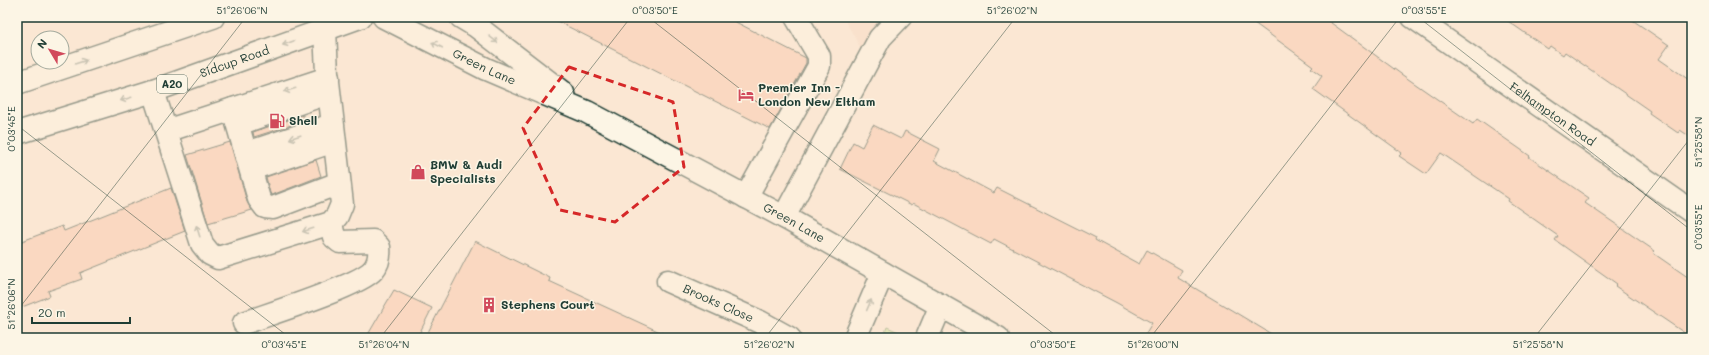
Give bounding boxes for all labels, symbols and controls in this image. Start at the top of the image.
text: 51°26'06"N [216,3,268,17]
text: 0°03'50"E [632,3,678,17]
text: 51°26'02"N [987,3,1037,17]
text: 0°03'55"E [1401,3,1447,17]
north arrow [30,30,70,70]
one-way arrow [488,35,499,43]
text: N [33,36,50,51]
one-way arrow [283,40,295,48]
one-way arrow [431,40,443,48]
street label: Sidcup Road [197,41,272,81]
street label: Green Lane [450,44,519,88]
one-way arrow [74,58,87,65]
road number: A20 [157,75,187,93]
street label: Felhampton Road [1507,78,1599,149]
place label: Premier Inn - London New Eltham [758,79,875,109]
hotel icon: Premier Inn - London New Eltham [737,86,755,104]
one-way arrow [284,87,297,94]
one-way arrow [119,96,132,103]
text: 0°03'45"E [4,106,18,152]
fuel station icon: Shell [268,112,286,130]
place label: Shell [289,112,317,128]
text: 51°25'58"N [1691,117,1705,167]
one-way arrow [290,134,302,142]
place label: BMW & Audi Specialists [430,156,503,186]
shop icon: BMW & Audi Specialists [409,163,427,181]
street label: Green Lane [761,198,828,246]
text: 0°03'55"E [1691,204,1705,250]
one-way arrow [193,225,201,237]
one-way arrow [301,227,314,234]
text: 51°26'06"N [4,278,18,330]
street label: Brooks Close [681,280,757,325]
building icon: Stephens Court [480,296,498,314]
place label: Stephens Court [501,296,595,312]
scale bar [32,299,130,325]
one-way arrow [866,300,874,312]
text: 20 m [38,304,66,320]
text: 0°03'45"E [261,337,307,351]
text: 51°26'04"N [359,337,409,351]
text: 51°26'02"N [744,337,794,351]
text: 0°03'50"E [1030,337,1076,351]
text: 51°26'00"N [1127,337,1179,351]
text: 51°25'58"N [1513,337,1563,351]

